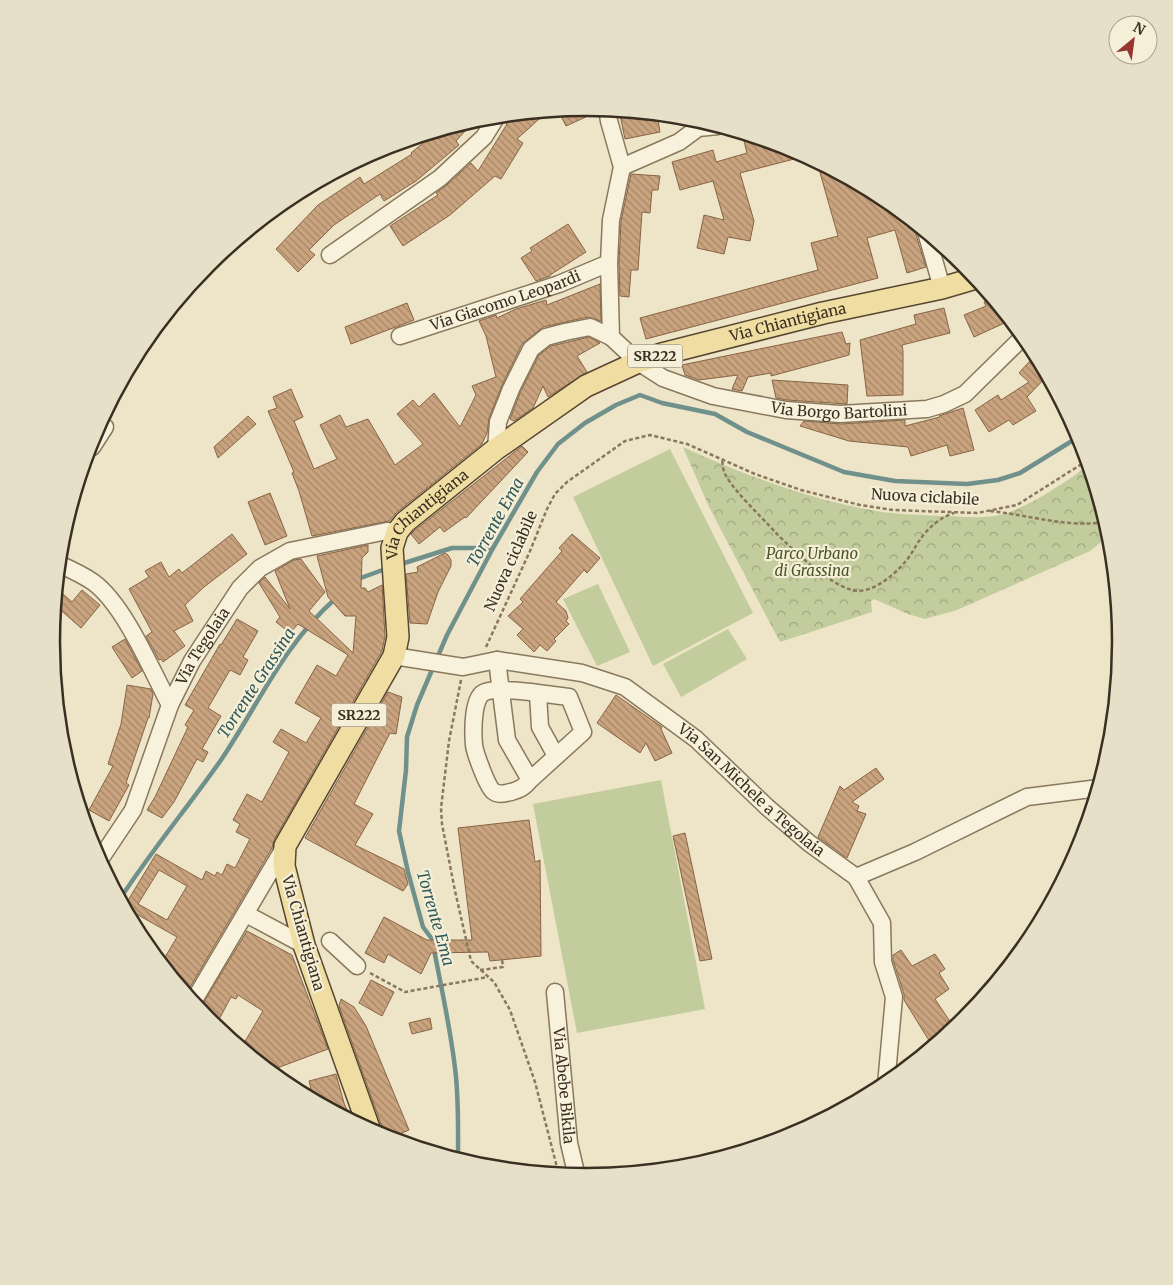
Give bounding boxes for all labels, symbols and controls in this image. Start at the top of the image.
north arrow [1108,15,1158,65]
text: N [1130,18,1149,39]
street label: Via Giacomo Leopardi [427,266,583,335]
street label: Via Chiantigiana [726,298,848,346]
road number: SR222 [628,344,682,368]
street label: Via Borgo Bartolini [768,397,908,423]
street label: Via Chiantigiana [382,465,472,561]
water label: Torrente Ema [462,474,528,570]
street label: Nuova ciclabile [871,484,980,509]
street label: Nuova ciclabile [480,507,541,614]
park label: Parco Urbano di Grassina [766,544,858,580]
street label: Via Tegolaia [171,604,234,689]
water label: Torrente Grassina [213,624,299,742]
road number: SR222 [332,704,386,726]
street label: Via San Michele a Tegolaia [674,718,829,860]
water label: Torrente Ema [413,868,459,968]
street label: Via Chiantigiana [278,872,329,993]
street label: Via Abebe Bikila [549,1026,579,1145]

